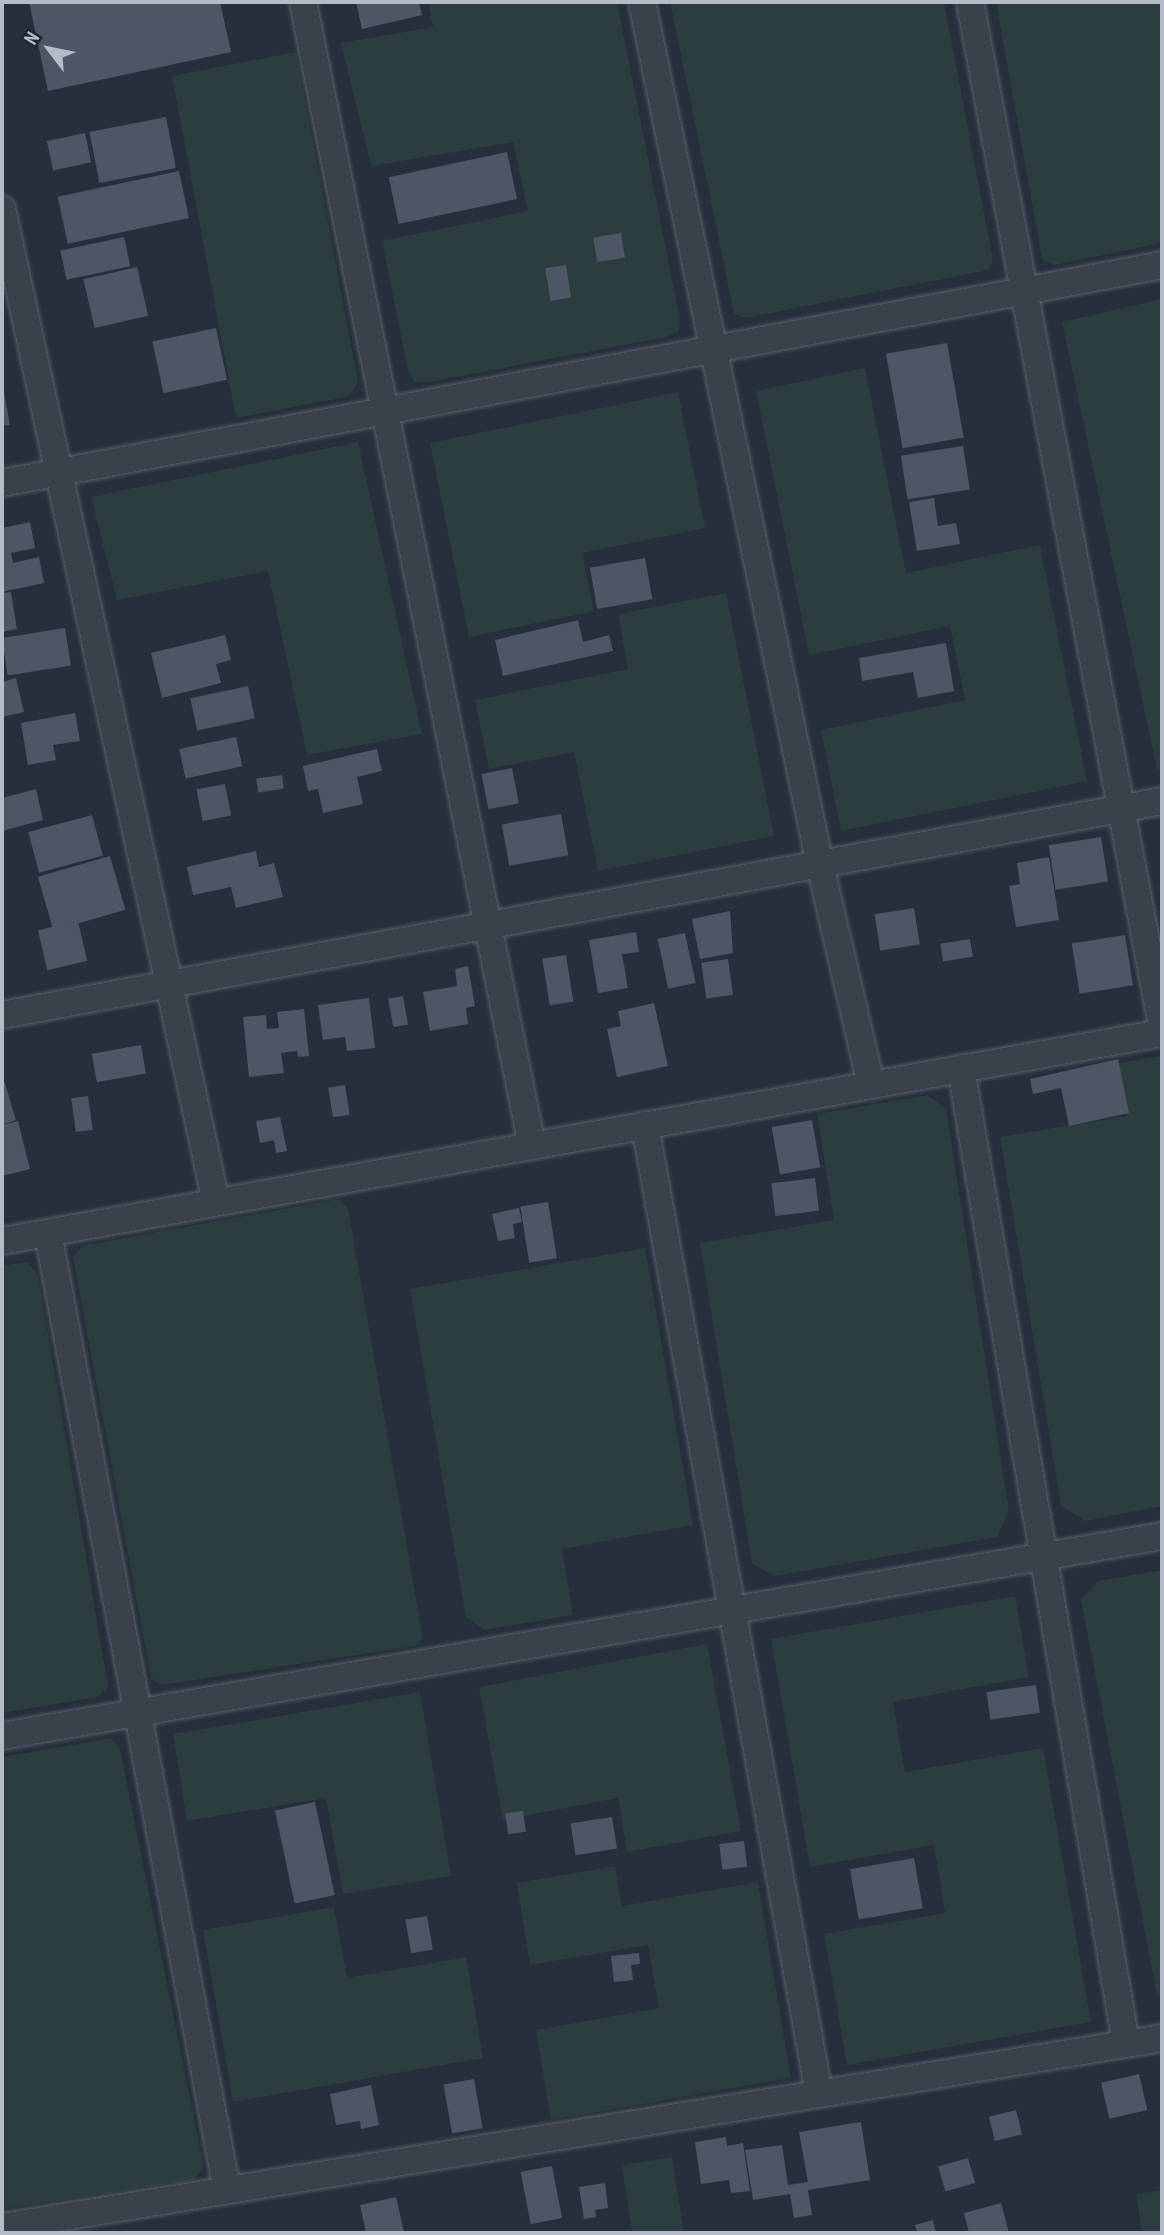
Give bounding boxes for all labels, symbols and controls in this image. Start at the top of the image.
north arrow [14,14,84,84]
text: N [18,27,44,49]

